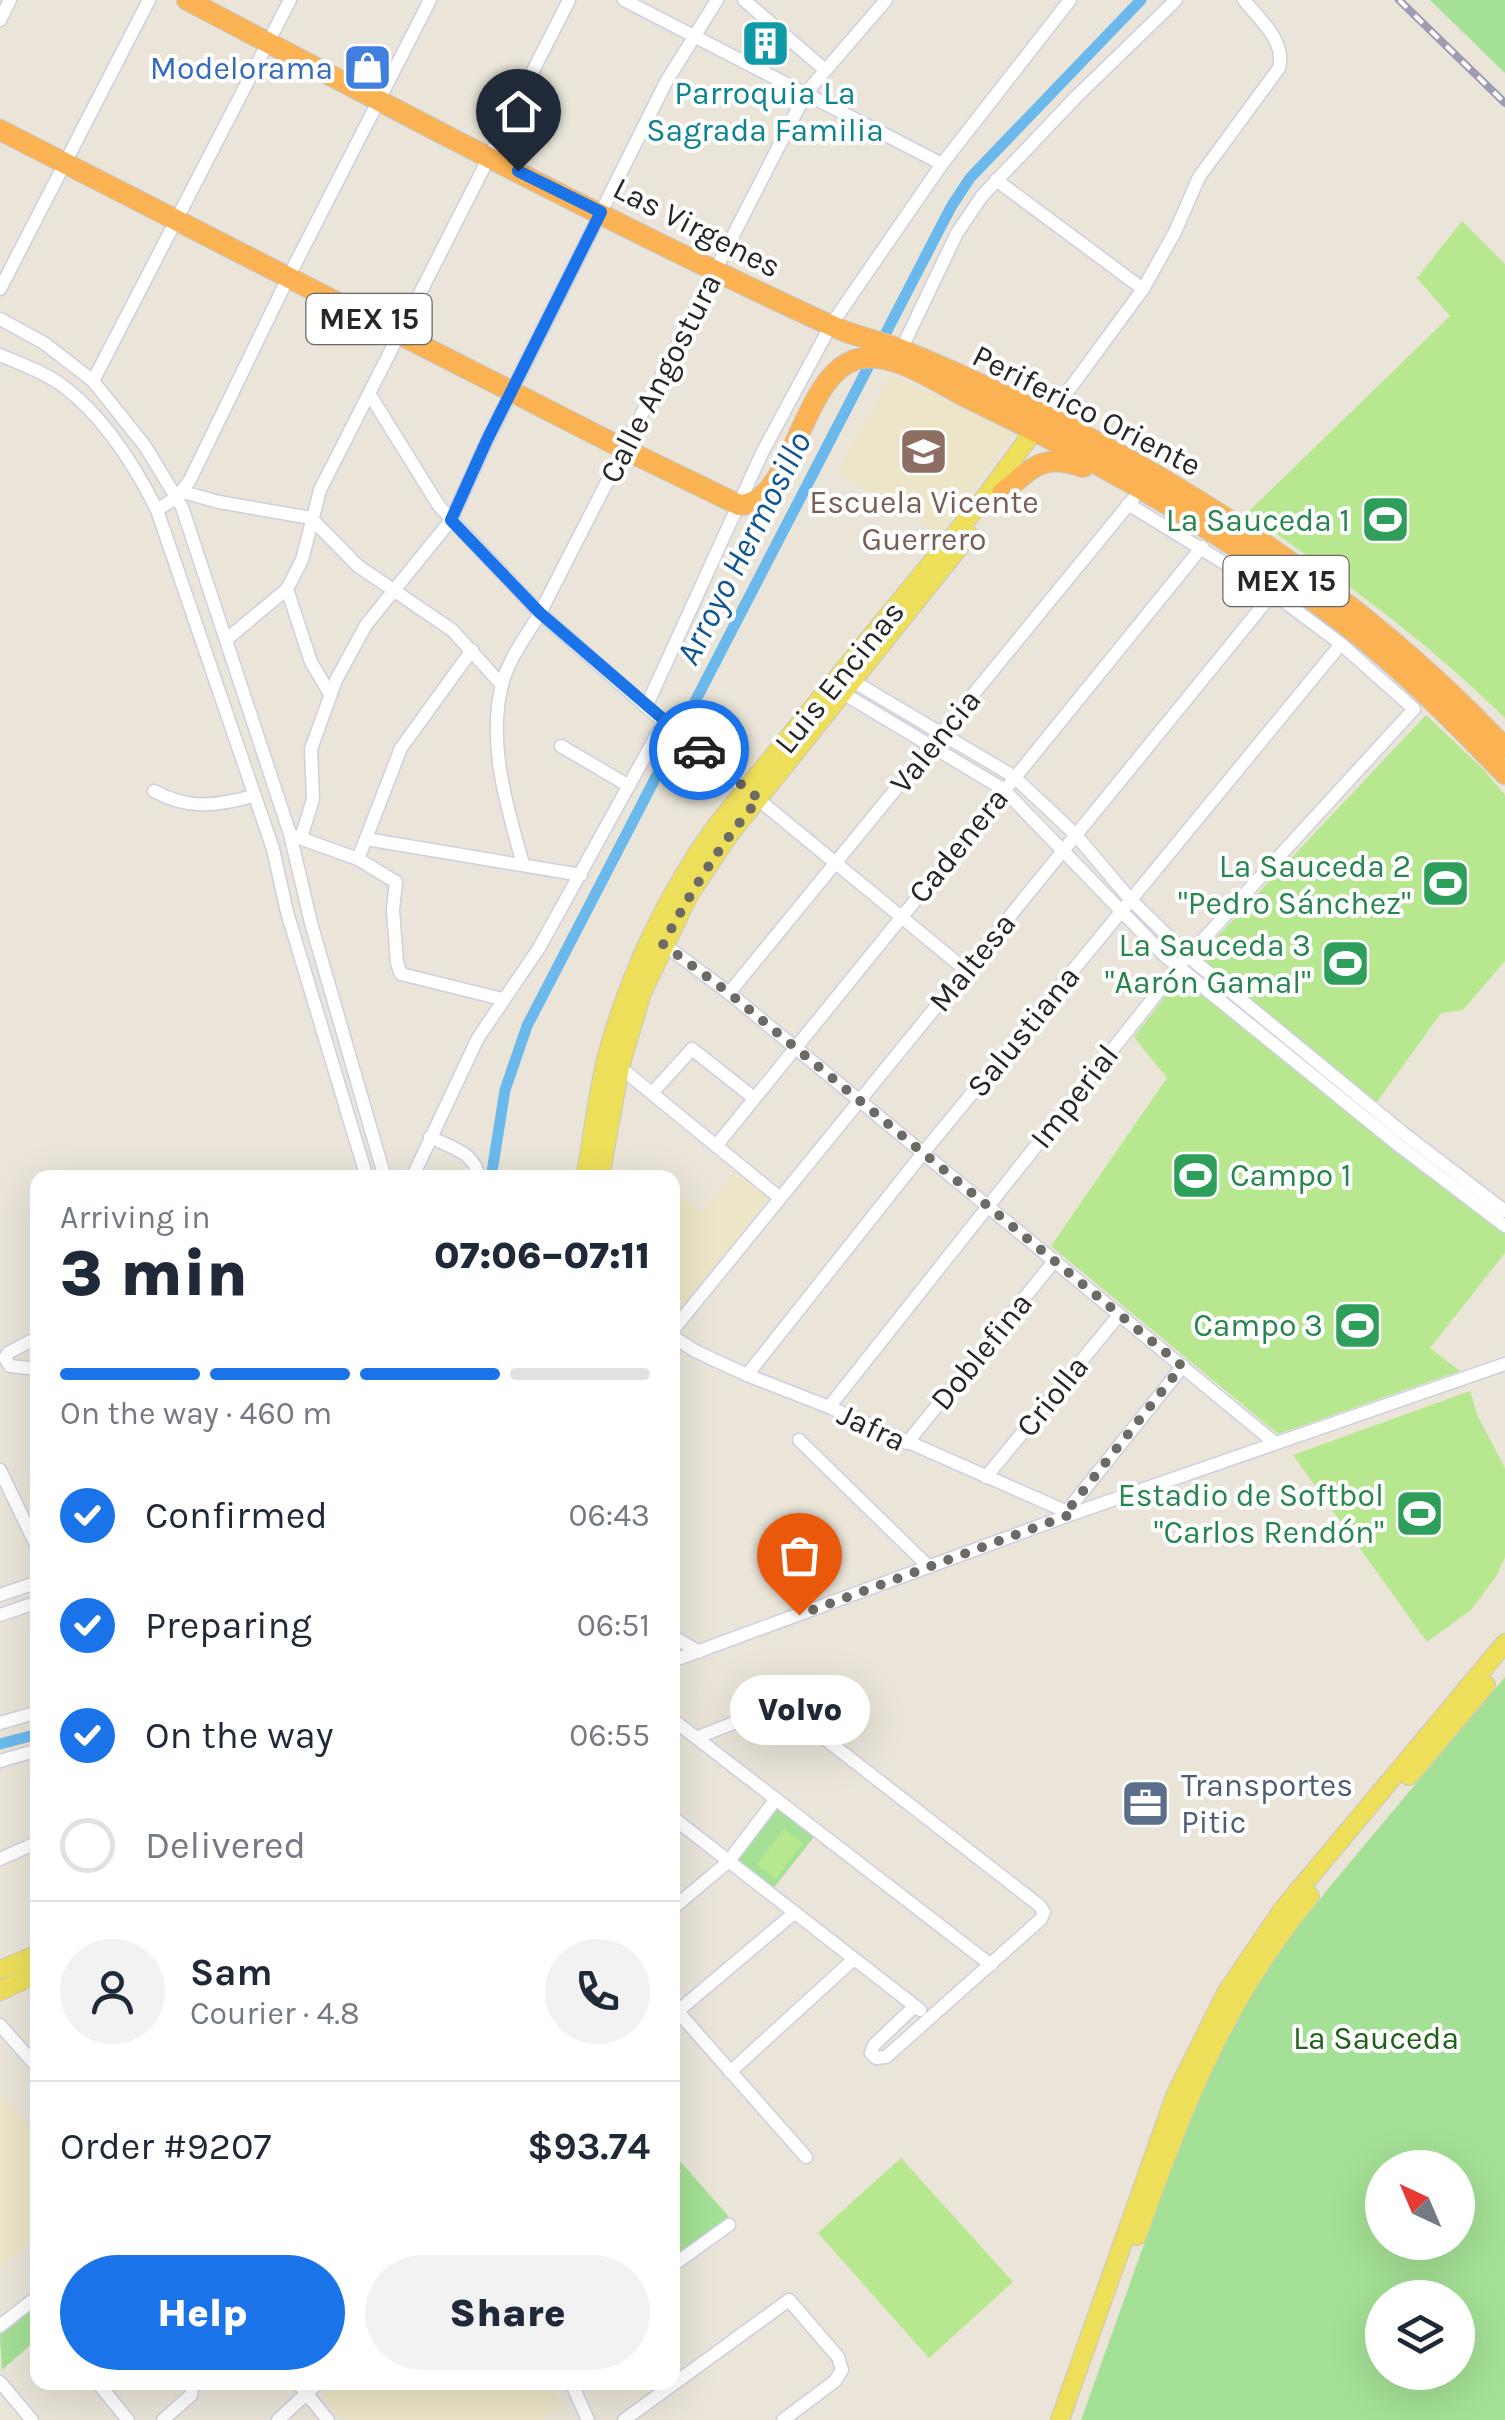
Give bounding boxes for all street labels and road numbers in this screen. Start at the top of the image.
street label: Las Virgenes [607,170,787,285]
street label: Calle Angostura [592,267,729,489]
road number: MEX 15 [306,294,432,344]
street label: Periferico Oriente [966,337,1207,484]
road number: MEX 15 [1224,556,1348,606]
street label: Luis Encinas [767,594,912,761]
street label: Valencia [882,682,988,801]
street label: Cadenera [901,780,1016,910]
street label: Maltesa [921,905,1023,1019]
street label: Salustiana [959,958,1088,1104]
street label: Imperial [1022,1037,1126,1156]
street label: Doblefina [923,1285,1040,1418]
street label: Criolla [1009,1348,1096,1444]
street label: Jafra [832,1396,912,1459]

